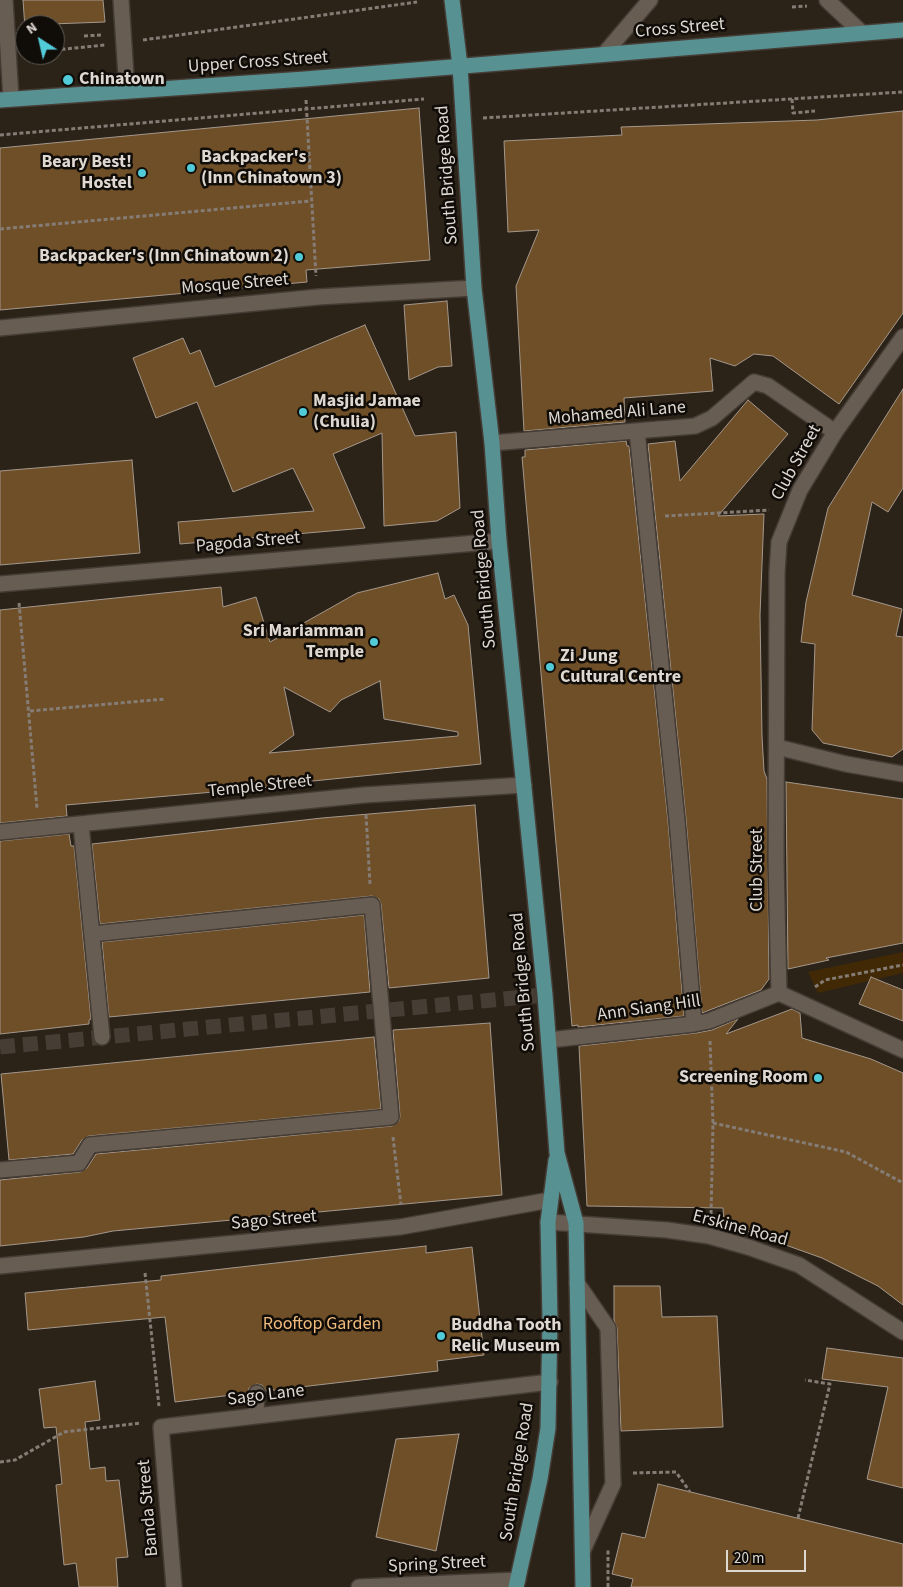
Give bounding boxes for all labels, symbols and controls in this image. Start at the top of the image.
street label: Cross Street [634,14,726,44]
north arrow [15,15,65,65]
text: N [22,18,42,39]
street label: Upper Cross Street [187,47,329,79]
place label: Chinatown [79,69,165,91]
marker: Chinatown [61,73,75,87]
street label: South Bridge Road [432,104,464,246]
place label: Backpacker's (Inn Chinatown 3) [201,147,342,190]
place label: Beary Best! Hostel [41,152,132,194]
marker: Backpacker's (Inn Chinatown 3) [185,162,197,174]
marker: Beary Best! Hostel [136,167,148,179]
place label: Backpacker's (Inn Chinatown 2) [39,246,289,268]
marker: Backpacker's (Inn Chinatown 2) [293,251,305,263]
street label: Mosque Street [180,270,290,300]
place label: Masjid Jamae (Chulia) [313,391,421,434]
street label: Mohamed Ali Lane [547,397,687,431]
marker: Masjid Jamae (Chulia) [297,406,309,418]
street label: Club Street [767,421,827,505]
street label: South Bridge Road [468,508,502,650]
street label: Pagoda Street [195,528,301,558]
place label: Sri Mariamman Temple [243,621,364,664]
marker: Sri Mariamman Temple [368,636,380,648]
place label: Zi Jung Cultural Centre [560,646,681,689]
marker: Zi Jung Cultural Centre [544,661,556,673]
street label: Temple Street [207,771,313,803]
street label: Club Street [747,828,769,912]
street label: South Bridge Road [507,911,541,1053]
street label: Ann Siang Hill [596,991,702,1027]
place label: Screening Room [679,1067,808,1089]
marker: Screening Room [812,1072,824,1084]
street label: Sago Street [230,1206,318,1236]
street label: Erskine Road [690,1206,790,1252]
park label: Rooftop Garden [263,1314,381,1336]
place label: Buddha Tooth Relic Museum [451,1315,561,1358]
marker: Buddha Tooth Relic Museum [435,1330,447,1342]
street label: Sago Lane [226,1381,306,1411]
street label: South Bridge Road [496,1401,540,1543]
street label: Banda Street [134,1459,164,1557]
scale bar [728,1540,808,1572]
text: 20 m [734,1548,764,1569]
street label: Spring Street [388,1552,486,1578]

